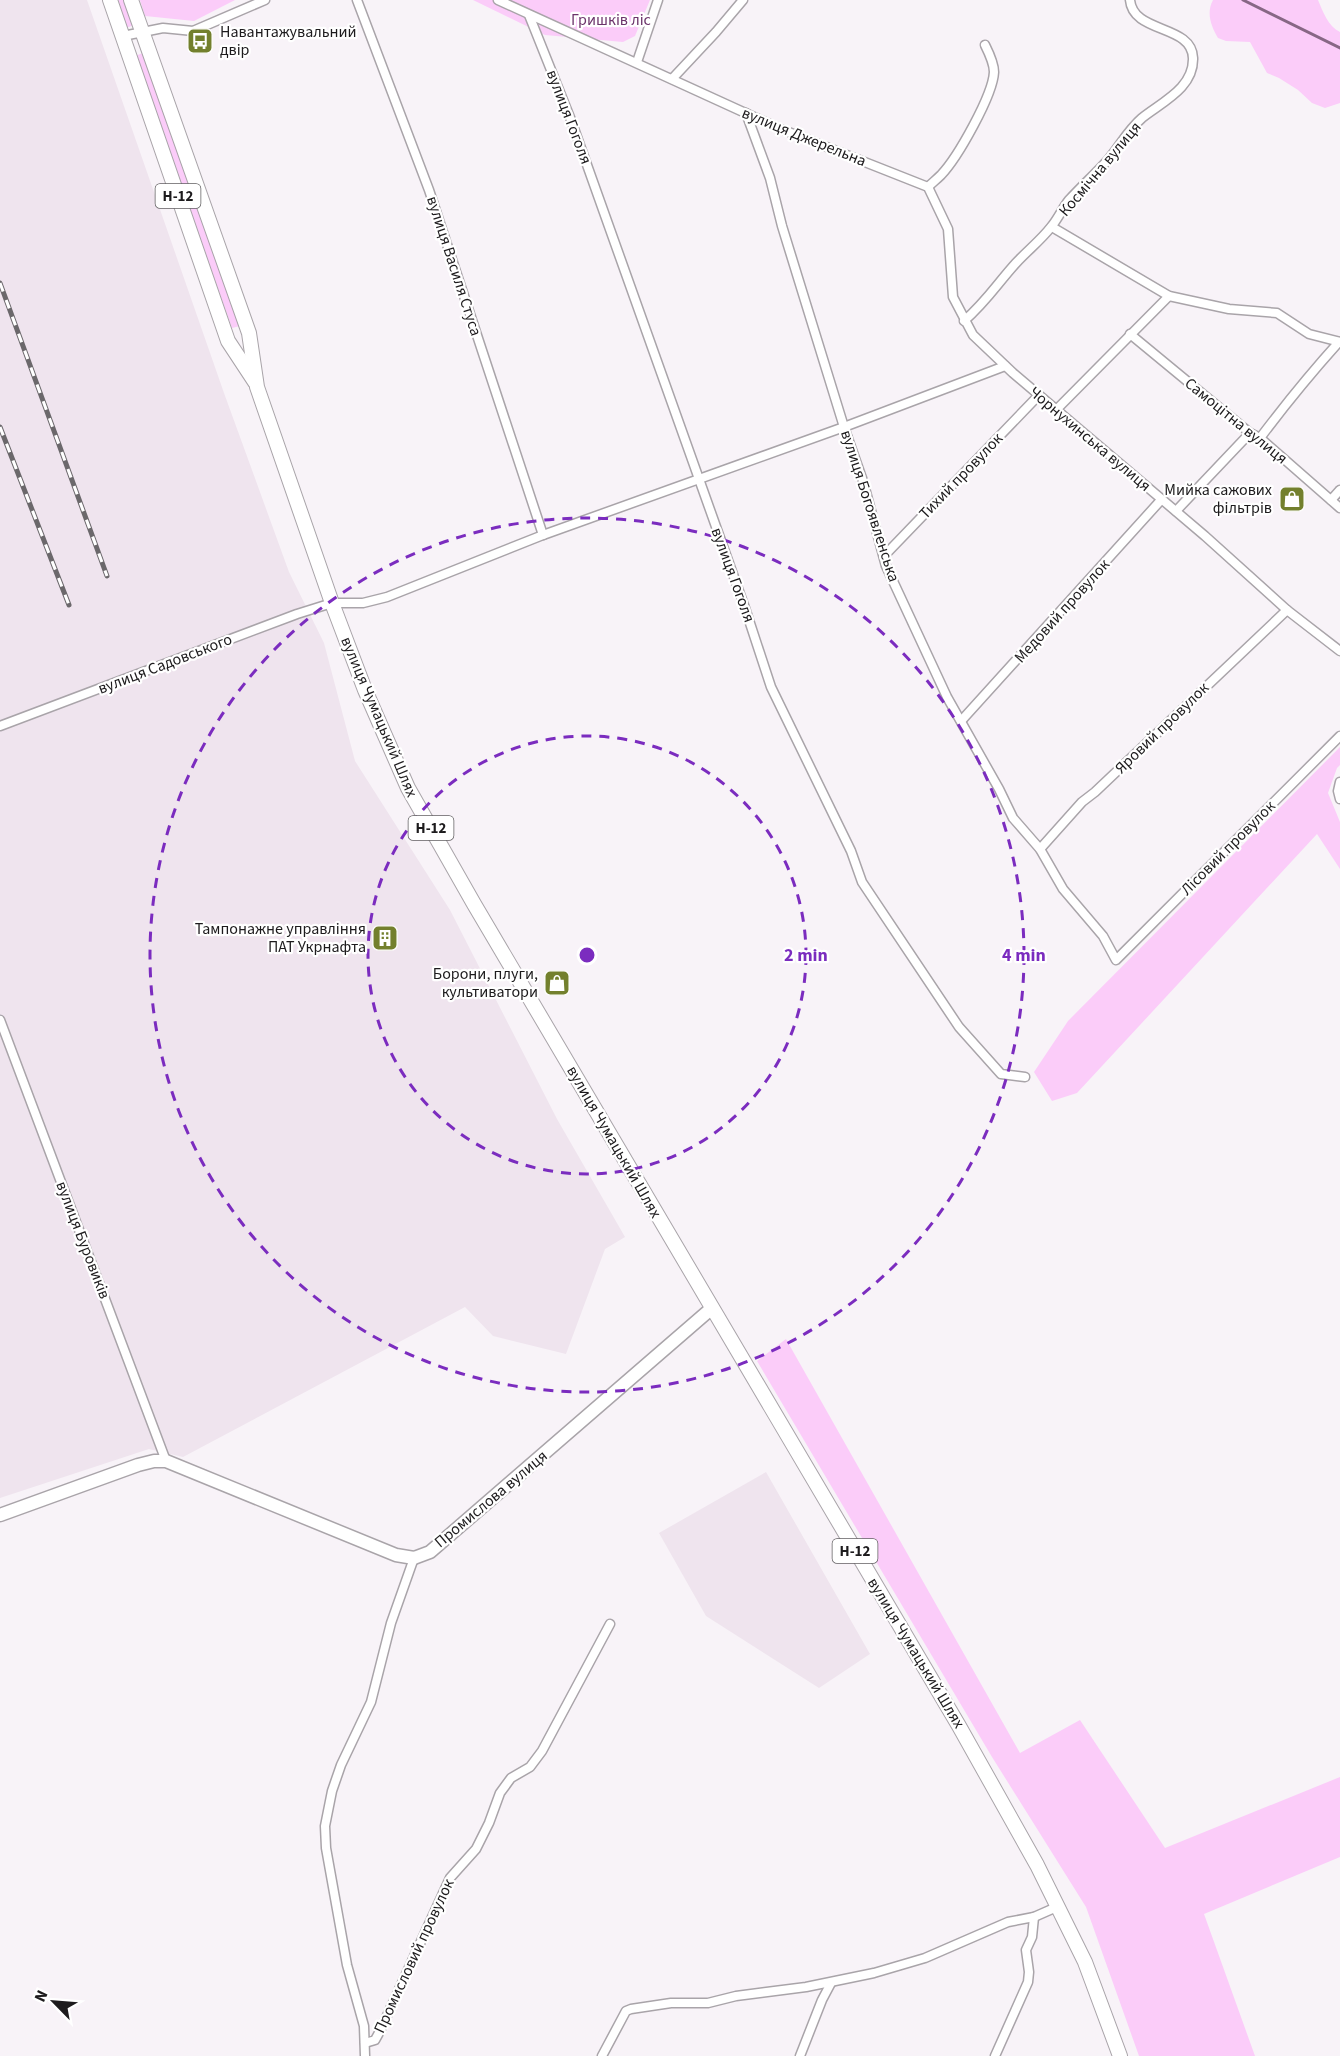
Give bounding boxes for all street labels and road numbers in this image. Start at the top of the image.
street label: вулиця Гоголя [541,67,597,167]
street label: вулиця Джерельна [738,102,870,172]
street label: Космічна вулиця [1054,117,1146,221]
road number: Н-12 [156,184,201,208]
street label: вулиця Василя Стуса [421,193,487,339]
street label: Самоцітна вулиця [1180,373,1292,469]
street label: Чорнухинська вулиця [1024,381,1156,497]
street label: вулиця Богоявленська [835,427,905,585]
street label: Тихий провулок [914,428,1008,524]
street label: вулиця Гоголя [706,524,760,626]
street label: Медовий провулок [1009,554,1115,668]
street label: вулиця Садовського [95,628,235,700]
street label: вулиця Чумацький Шлях [335,633,423,801]
street label: Яровий провулок [1110,677,1214,779]
street label: Лісовий провулок [1176,796,1280,900]
road number: Н-12 [408,816,454,840]
street label: вулиця Чумацький Шлях [561,1062,667,1222]
street label: вулиця Буровиків [50,1178,116,1302]
street label: Промислова вулиця [430,1445,552,1553]
road number: Н-12 [832,1539,878,1563]
street label: вулиця Чумацький Шлях [862,1573,970,1733]
street label: Промисловий провулок [369,1875,460,2037]

